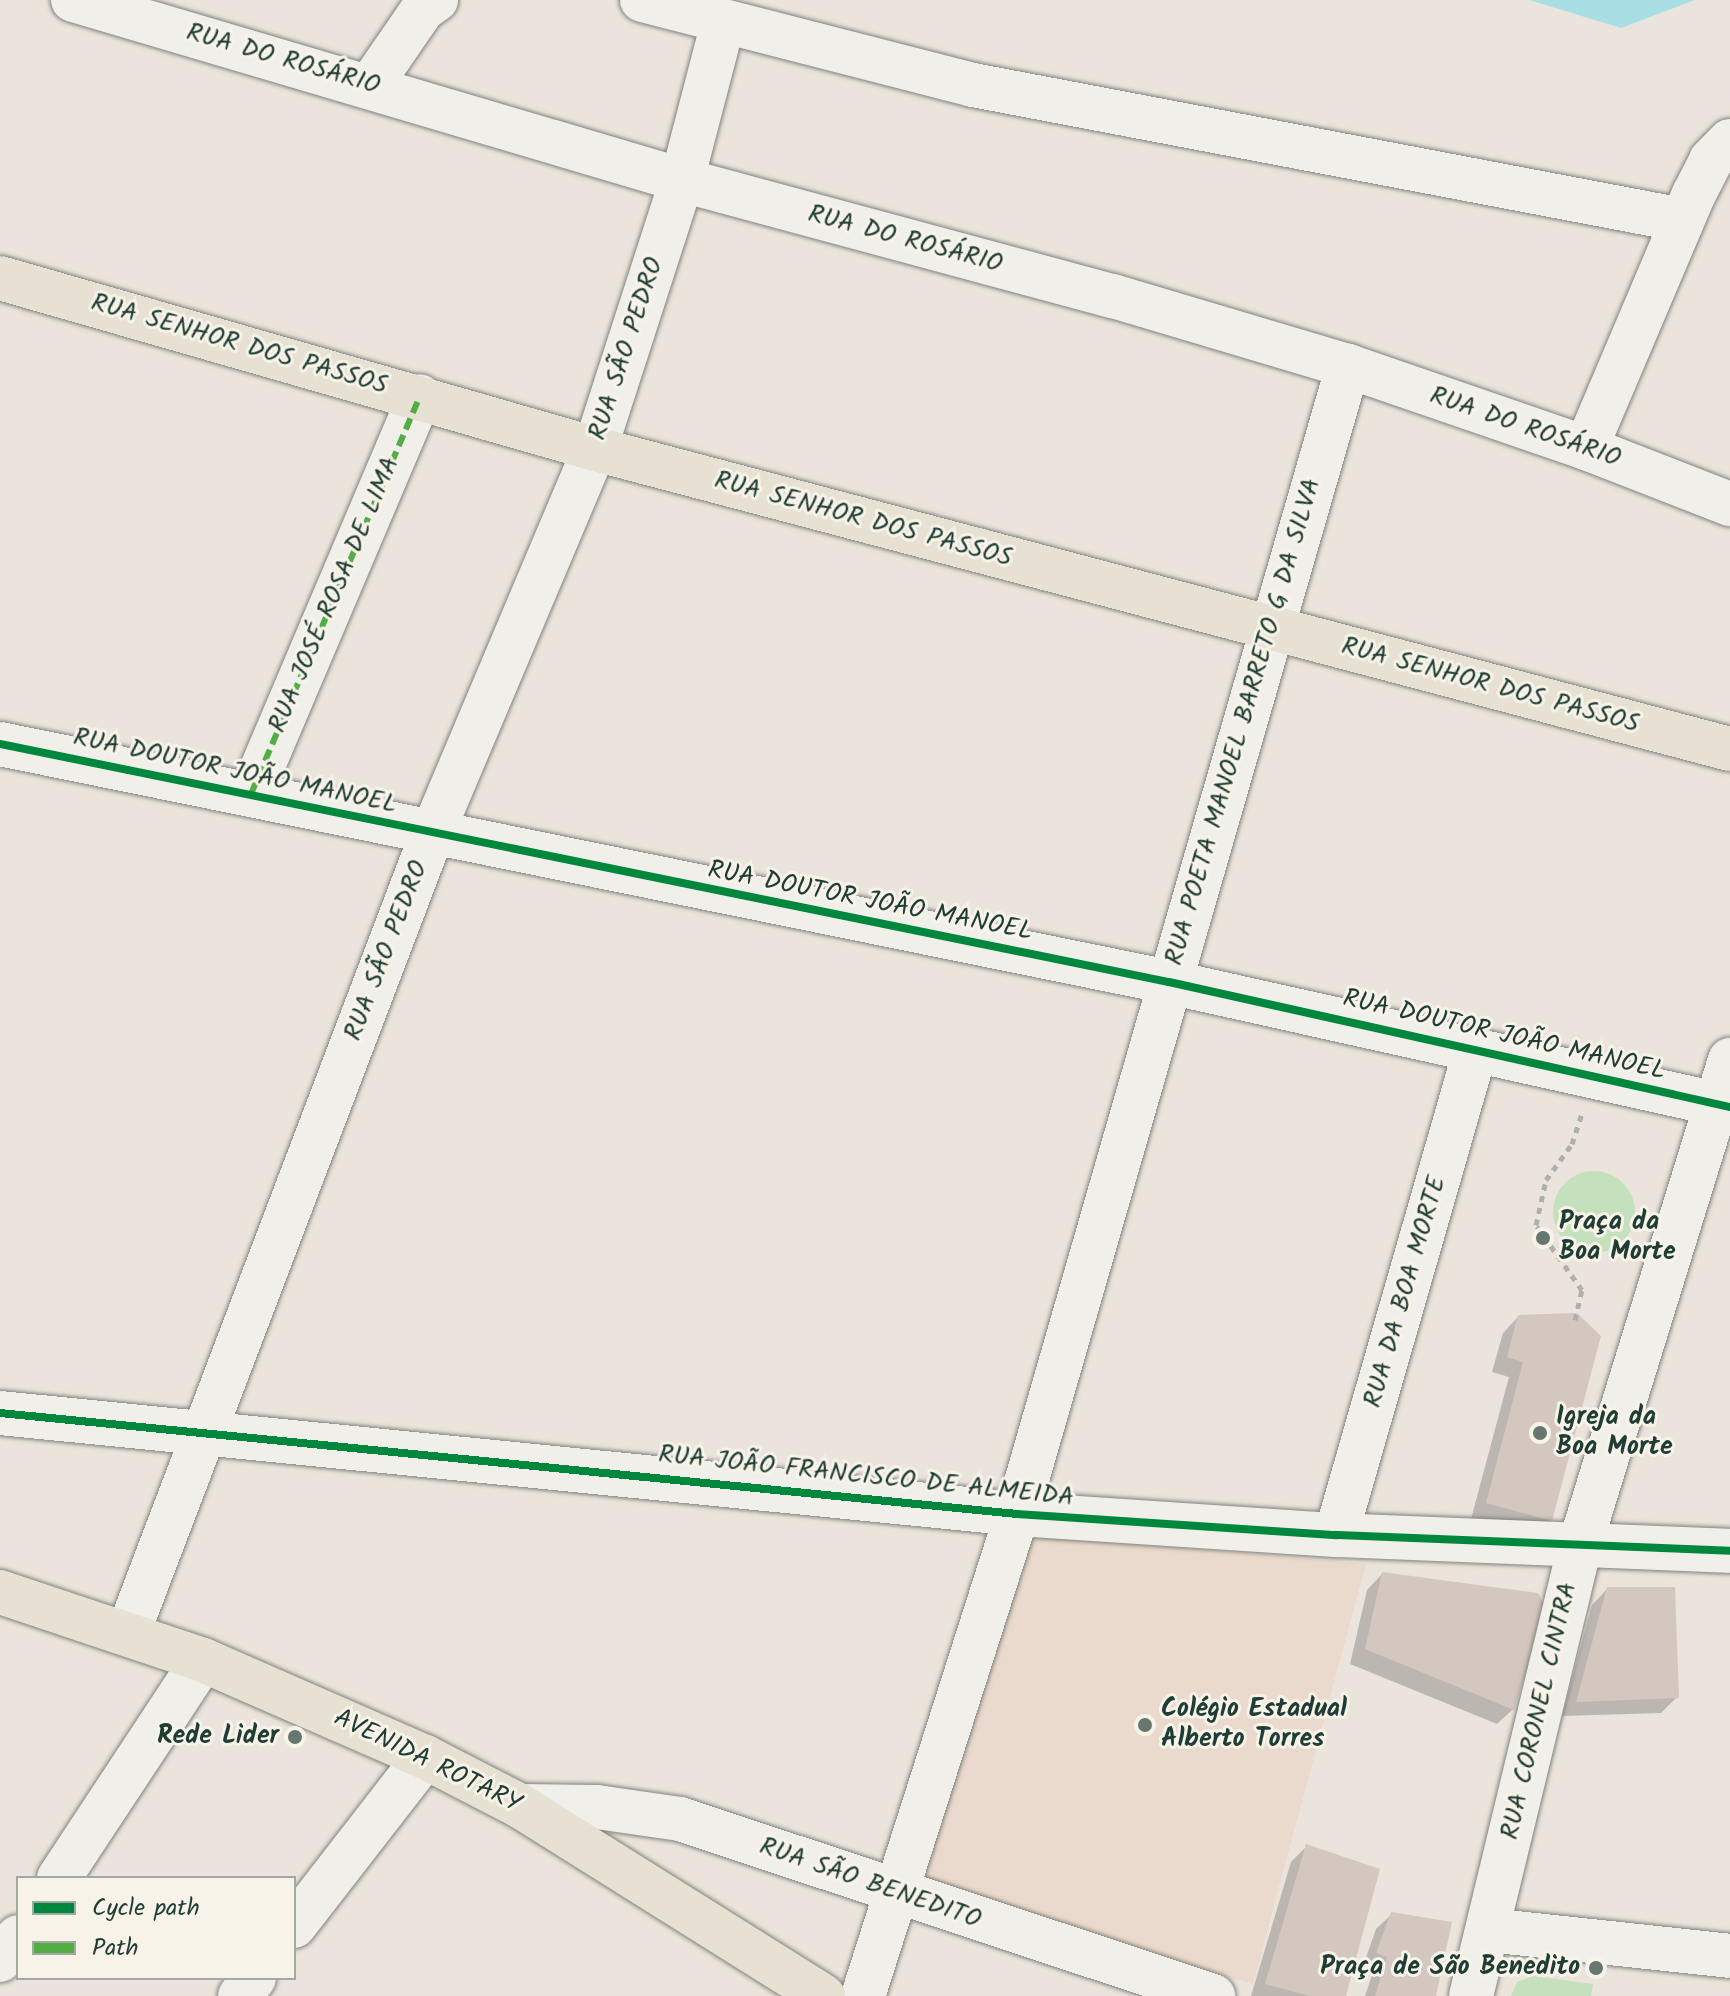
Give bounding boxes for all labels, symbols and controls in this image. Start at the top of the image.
street label: RUA DO ROSÁRIO [183,17,383,103]
street label: RUA DO ROSÁRIO [804,199,1006,281]
street label: RUA SÃO PEDRO [583,254,671,444]
street label: RUA SENHOR DOS PASSOS [87,288,391,402]
street label: RUA DO ROSÁRIO [1425,381,1625,475]
street label: RUA JOSÉ ROSA DE LIMA [263,452,407,738]
street label: RUA SENHOR DOS PASSOS [711,465,1015,575]
street label: RUA POETA MANOEL BARRETO G DA SILVA [1159,475,1329,969]
street label: RUA SENHOR DOS PASSOS [1338,631,1642,741]
street label: RUA DOUTOR JOÃO MANOEL [70,722,400,822]
street label: RUA DOUTOR JOÃO MANOEL [705,855,1035,949]
street label: RUA SÃO PEDRO [338,857,436,1045]
street label: RUA DOUTOR JOÃO MANOEL [1340,984,1668,1088]
street label: RUA DA BOA MORTE [1358,1173,1454,1411]
place label: Praça da Boa Morte [1559,1207,1676,1268]
marker: Praça da Boa Morte [1534,1229,1552,1247]
place label: Igreja da Boa Morte [1556,1402,1673,1464]
marker: Igreja da Boa Morte [1531,1424,1549,1442]
street label: RUA JOÃO FRANCISCO DE ALMEIDA [657,1440,1075,1514]
street label: RUA CORONEL CINTRA [1495,1579,1585,1843]
place label: Colégio Estadual Alberto Torres [1161,1694,1347,1756]
street label: AVENIDA ROTARY [328,1703,526,1821]
marker: Colégio Estadual Alberto Torres [1136,1716,1154,1734]
place label: Rede Lider [157,1721,279,1753]
marker: Rede Lider [286,1728,304,1746]
street label: RUA SÃO BENEDITO [755,1831,985,1937]
legend [16,1876,296,1980]
text: Cycle path [92,1889,200,1928]
text: Path [92,1929,138,1968]
place label: Praça de São Benedito [1320,1952,1580,1984]
marker: Praça de São Benedito [1587,1959,1605,1977]

